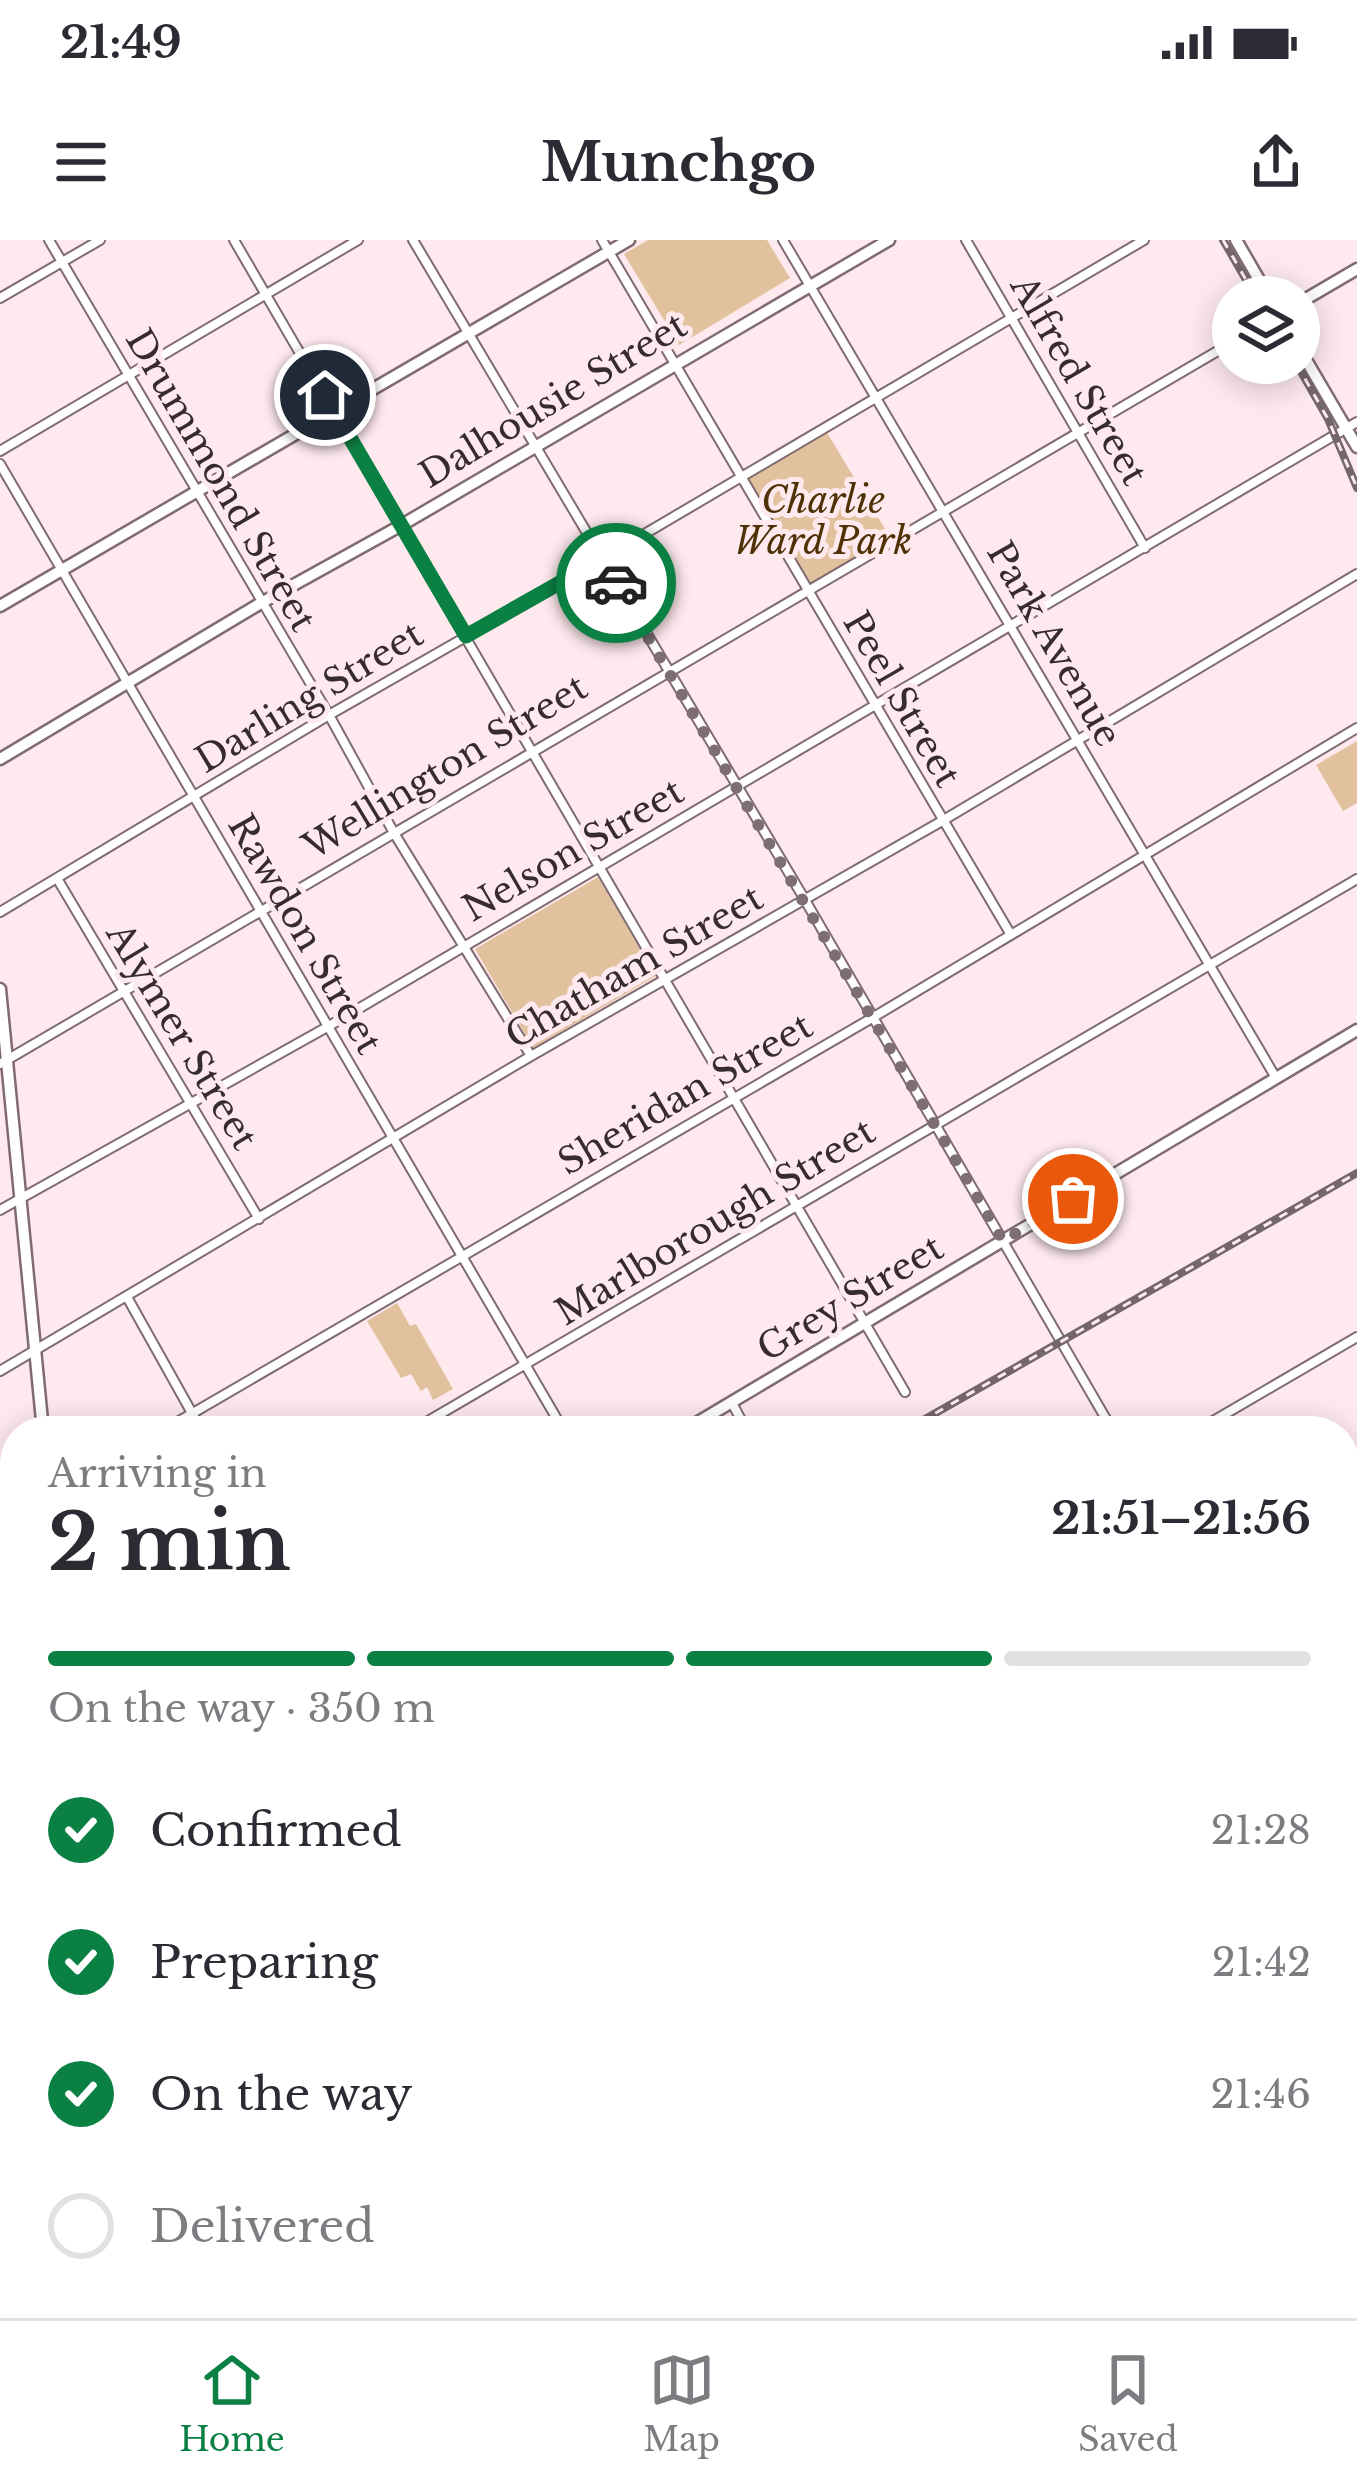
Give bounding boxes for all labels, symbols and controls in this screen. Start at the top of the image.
text: 21:49 [60,14,182,70]
icon: menu [48,129,114,195]
text: Munchgo [541,129,816,196]
icon: share [1243,129,1309,195]
street label: Alfred Street [1000,266,1157,493]
map controls [1212,276,1320,384]
button: layers [1212,276,1320,384]
street label: Dalhousie Street [411,302,695,497]
street label: Drummond Street [116,321,326,640]
pin [274,344,376,446]
icon: home [292,362,358,428]
park label: Charlie Ward Park [734,478,912,564]
courier [556,523,676,643]
street label: Park Avenue [977,534,1131,754]
icon: car [583,550,649,616]
street label: Peel Street [834,603,970,795]
street label: Darling Street [187,611,431,783]
street label: Wellington Street [294,664,595,870]
street label: Nelson Street [455,769,692,931]
street label: Rawdon Street [218,806,392,1062]
street label: Chatham Street [498,875,771,1059]
street label: Alymer Street [96,914,268,1158]
street label: Sheridan Street [550,1003,820,1185]
street label: Marlborough Street [547,1109,883,1335]
pin [1022,1148,1124,1250]
icon: bag [1040,1166,1106,1232]
street label: Grey Street [749,1225,951,1371]
text: Arriving in [48,1449,267,1498]
text: 21:51–21:56 [1051,1490,1311,1546]
text: 2 min [48,1494,291,1591]
text: On the way · 350 m [48,1684,435,1733]
icon: check [48,1797,114,1863]
text: Confirmed [150,1802,402,1858]
text: 21:28 [1211,1806,1311,1855]
icon: check [48,1929,114,1995]
text: Preparing [150,1934,378,1990]
text: 21:42 [1212,1938,1311,1987]
icon: check [48,2061,114,2127]
text: On the way [150,2066,413,2122]
text: 21:46 [1211,2070,1311,2119]
text: Delivered [150,2198,375,2254]
tab: Home [179,2347,285,2460]
tab: Map [643,2347,720,2460]
tab: Saved [1078,2347,1178,2460]

